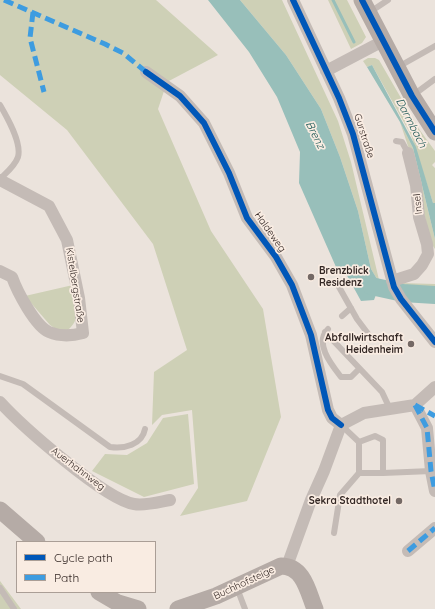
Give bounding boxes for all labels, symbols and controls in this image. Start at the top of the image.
water label: Darmbach [393,96,429,150]
street label: Gurstraße [351,112,377,160]
water label: Brenz [303,119,327,151]
street label: Insel [411,193,425,215]
street label: Haldeweg [252,210,288,254]
street label: Kistelbergstraße [63,247,87,323]
place label: Brenzblick Residenz [319,265,369,288]
marker: Brenzblick Residenz [306,272,316,282]
place label: Abfallwirtschaft Heidenheim [325,332,403,356]
marker: Abfallwirtschaft Heidenheim [406,339,416,349]
street label: Auerhahnweg [49,445,107,493]
place label: Sekra Stadthotel [309,495,391,507]
marker: Sekra Stadthotel [394,496,404,506]
legend [16,541,156,593]
text: Cycle path [54,550,113,565]
street label: Buchhofsteige [212,564,276,602]
text: Path [54,570,79,585]

